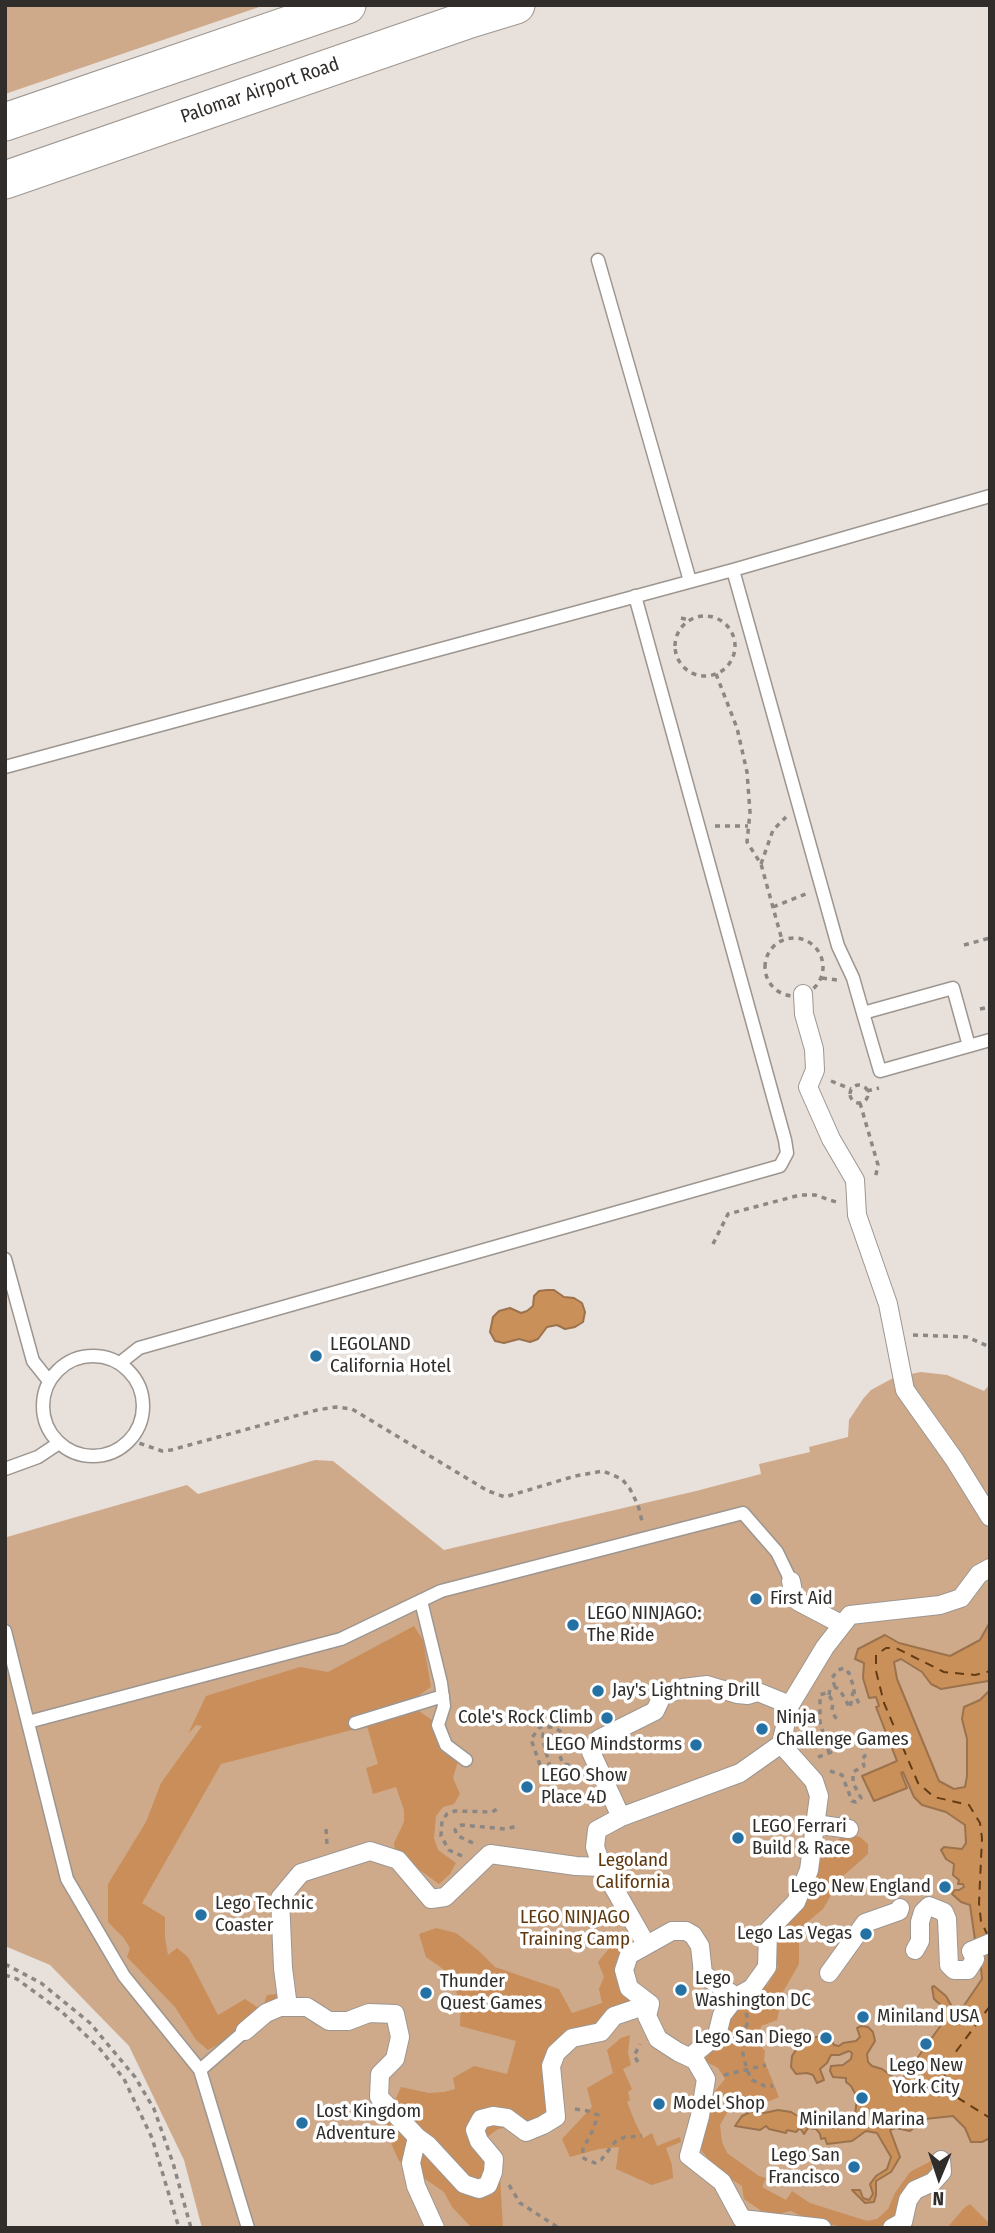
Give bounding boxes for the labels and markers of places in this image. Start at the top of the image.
place label: LEGOLAND California Hotel [330,1334,451,1378]
marker: LEGOLAND California Hotel [308,1348,324,1364]
place label: First Aid [770,1588,833,1610]
marker: First Aid [748,1591,764,1607]
place label: LEGO NINJAGO: The Ride [587,1603,701,1647]
marker: LEGO NINJAGO: The Ride [565,1617,581,1633]
place label: Jay's Lightning Drill [612,1680,760,1702]
marker: Jay's Lightning Drill [590,1683,606,1699]
place label: Cole's Rock Climb [458,1707,593,1729]
place label: Ninja Challenge Games [776,1707,909,1751]
marker: Cole's Rock Climb [599,1710,615,1726]
marker: Ninja Challenge Games [754,1721,770,1737]
place label: LEGO Mindstorms [546,1734,682,1756]
marker: LEGO Mindstorms [688,1737,704,1753]
place label: LEGO Show Place 4D [541,1765,627,1809]
marker: LEGO Show Place 4D [519,1779,535,1795]
place label: LEGO Ferrari Build & Race [752,1816,850,1860]
marker: LEGO Ferrari Build & Race [730,1830,746,1846]
place label: Lego New England [791,1876,931,1898]
marker: Lego New England [937,1879,953,1895]
place label: Lego Technic Coaster [215,1893,314,1937]
marker: Lego Technic Coaster [193,1907,209,1923]
place label: Lego Las Vegas [737,1923,852,1945]
marker: Lego Las Vegas [858,1926,874,1942]
place label: Lego Washington DC [695,1968,811,2012]
place label: Thunder Quest Games [440,1971,542,2015]
marker: Lego Washington DC [673,1982,689,1998]
marker: Thunder Quest Games [418,1985,434,2001]
place label: Miniland USA [877,2006,979,2028]
marker: Miniland USA [855,2009,871,2025]
place label: Lego San Diego [694,2027,812,2049]
marker: Lego San Diego [818,2030,834,2046]
marker: Lego New York City [918,2036,934,2052]
place label: Lego New York City [889,2055,963,2099]
marker: Miniland Marina [854,2090,870,2106]
place label: Model Shop [673,2093,765,2115]
marker: Model Shop [651,2096,667,2112]
place label: Lost Kingdom Adventure [316,2101,421,2145]
place label: Miniland Marina [799,2109,925,2131]
marker: Lost Kingdom Adventure [294,2115,310,2131]
place label: Lego San Francisco [768,2145,840,2189]
marker: Lego San Francisco [846,2159,862,2175]

